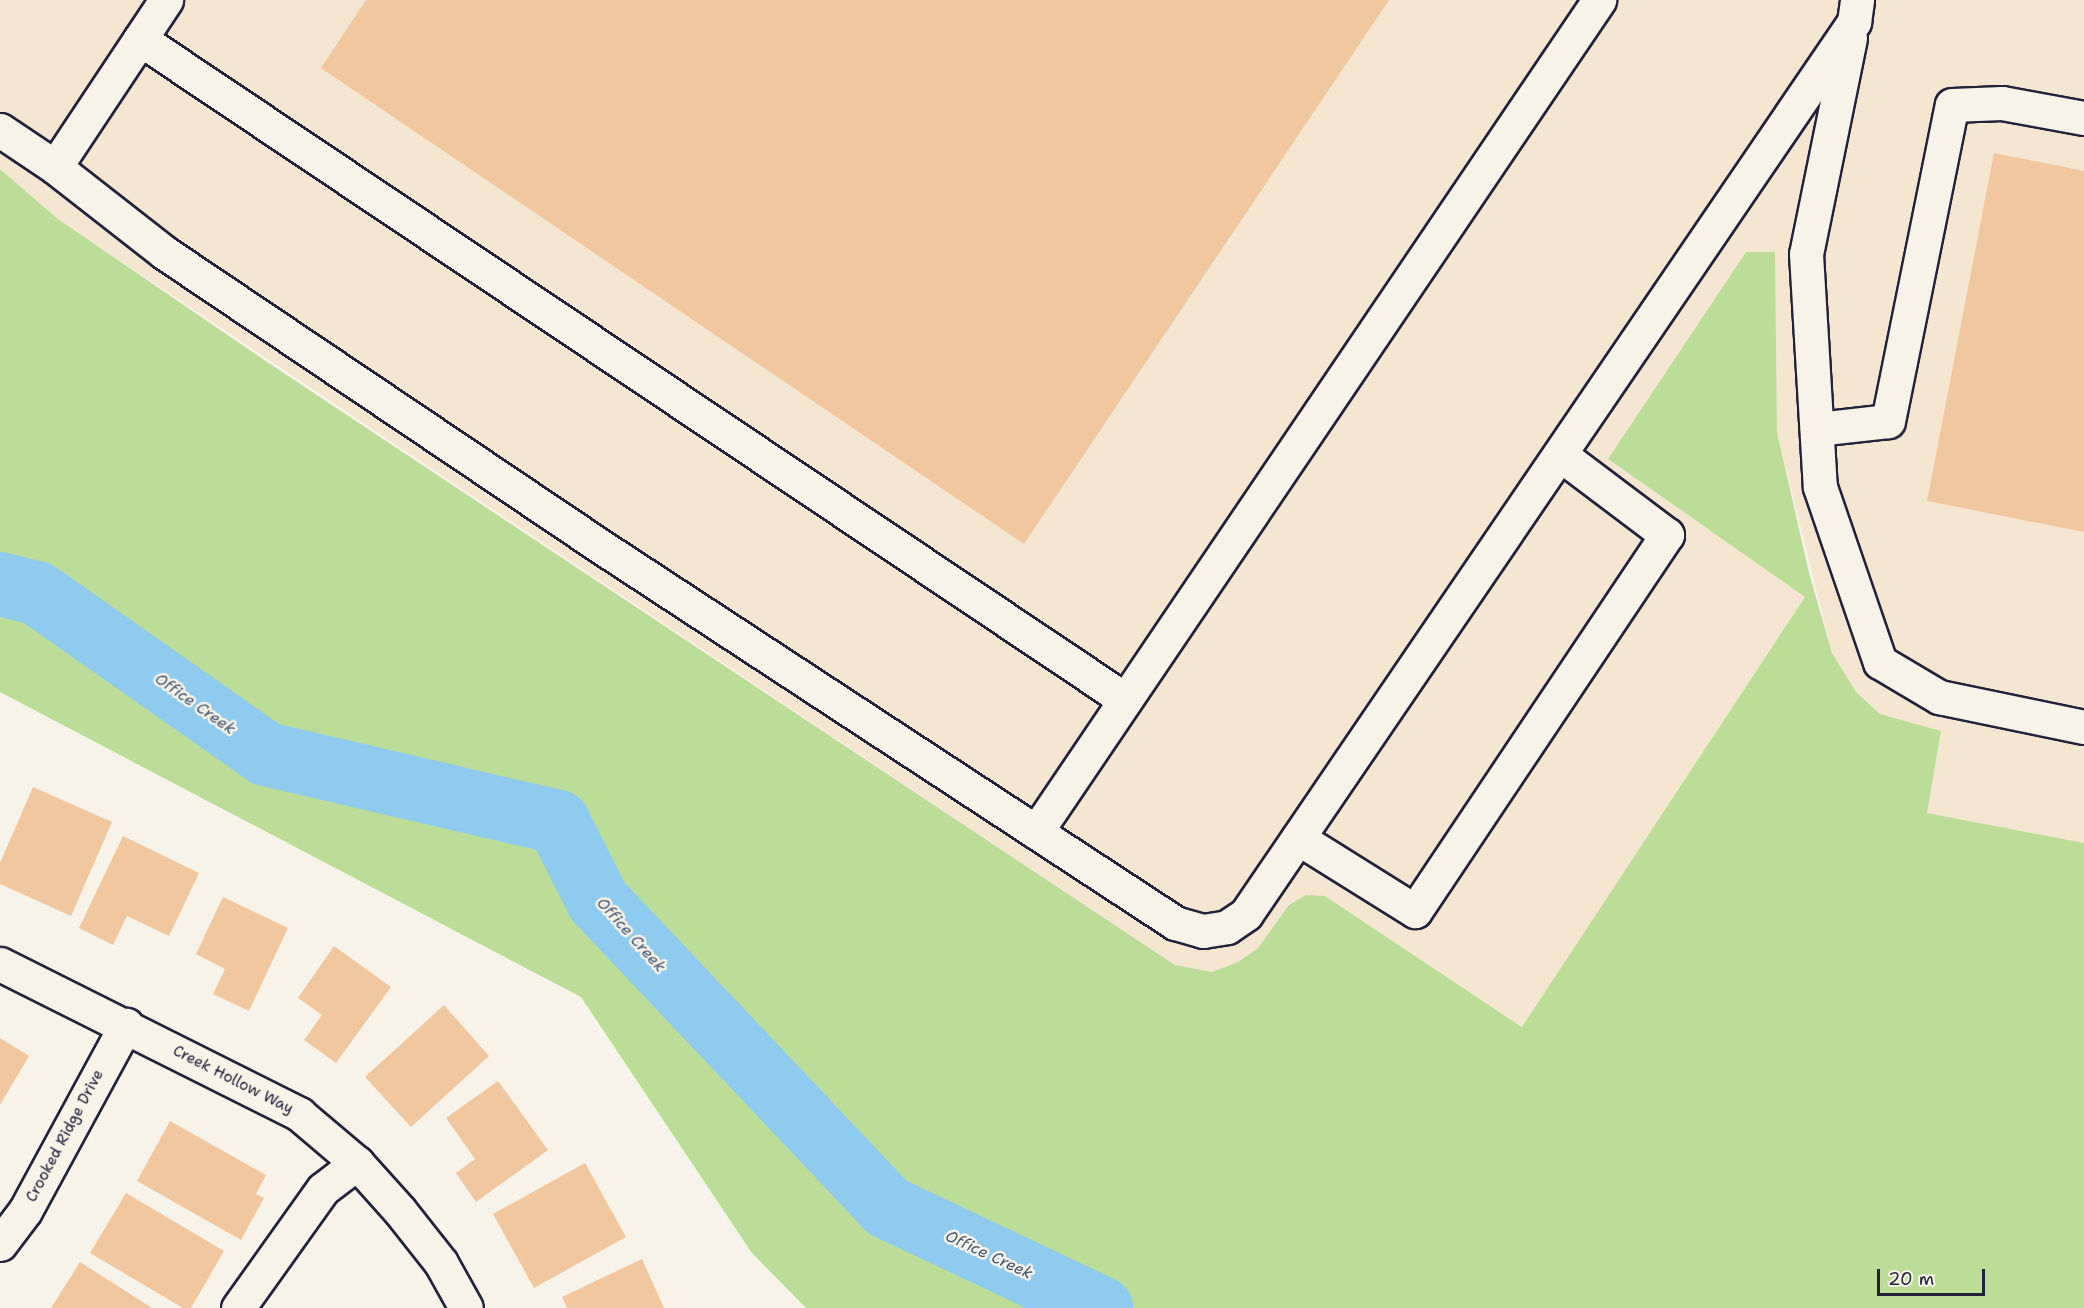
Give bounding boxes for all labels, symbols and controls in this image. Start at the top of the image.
water label: Office Creek [151,669,239,739]
water label: Office Creek [592,894,670,976]
street label: Creek Hollow Way [170,1042,296,1118]
street label: Crooked Ridge Drive [22,1067,108,1205]
water label: Office Creek [942,1226,1036,1284]
scale bar [1880,1257,1988,1295]
text: 20 m [1888,1267,1934,1291]

